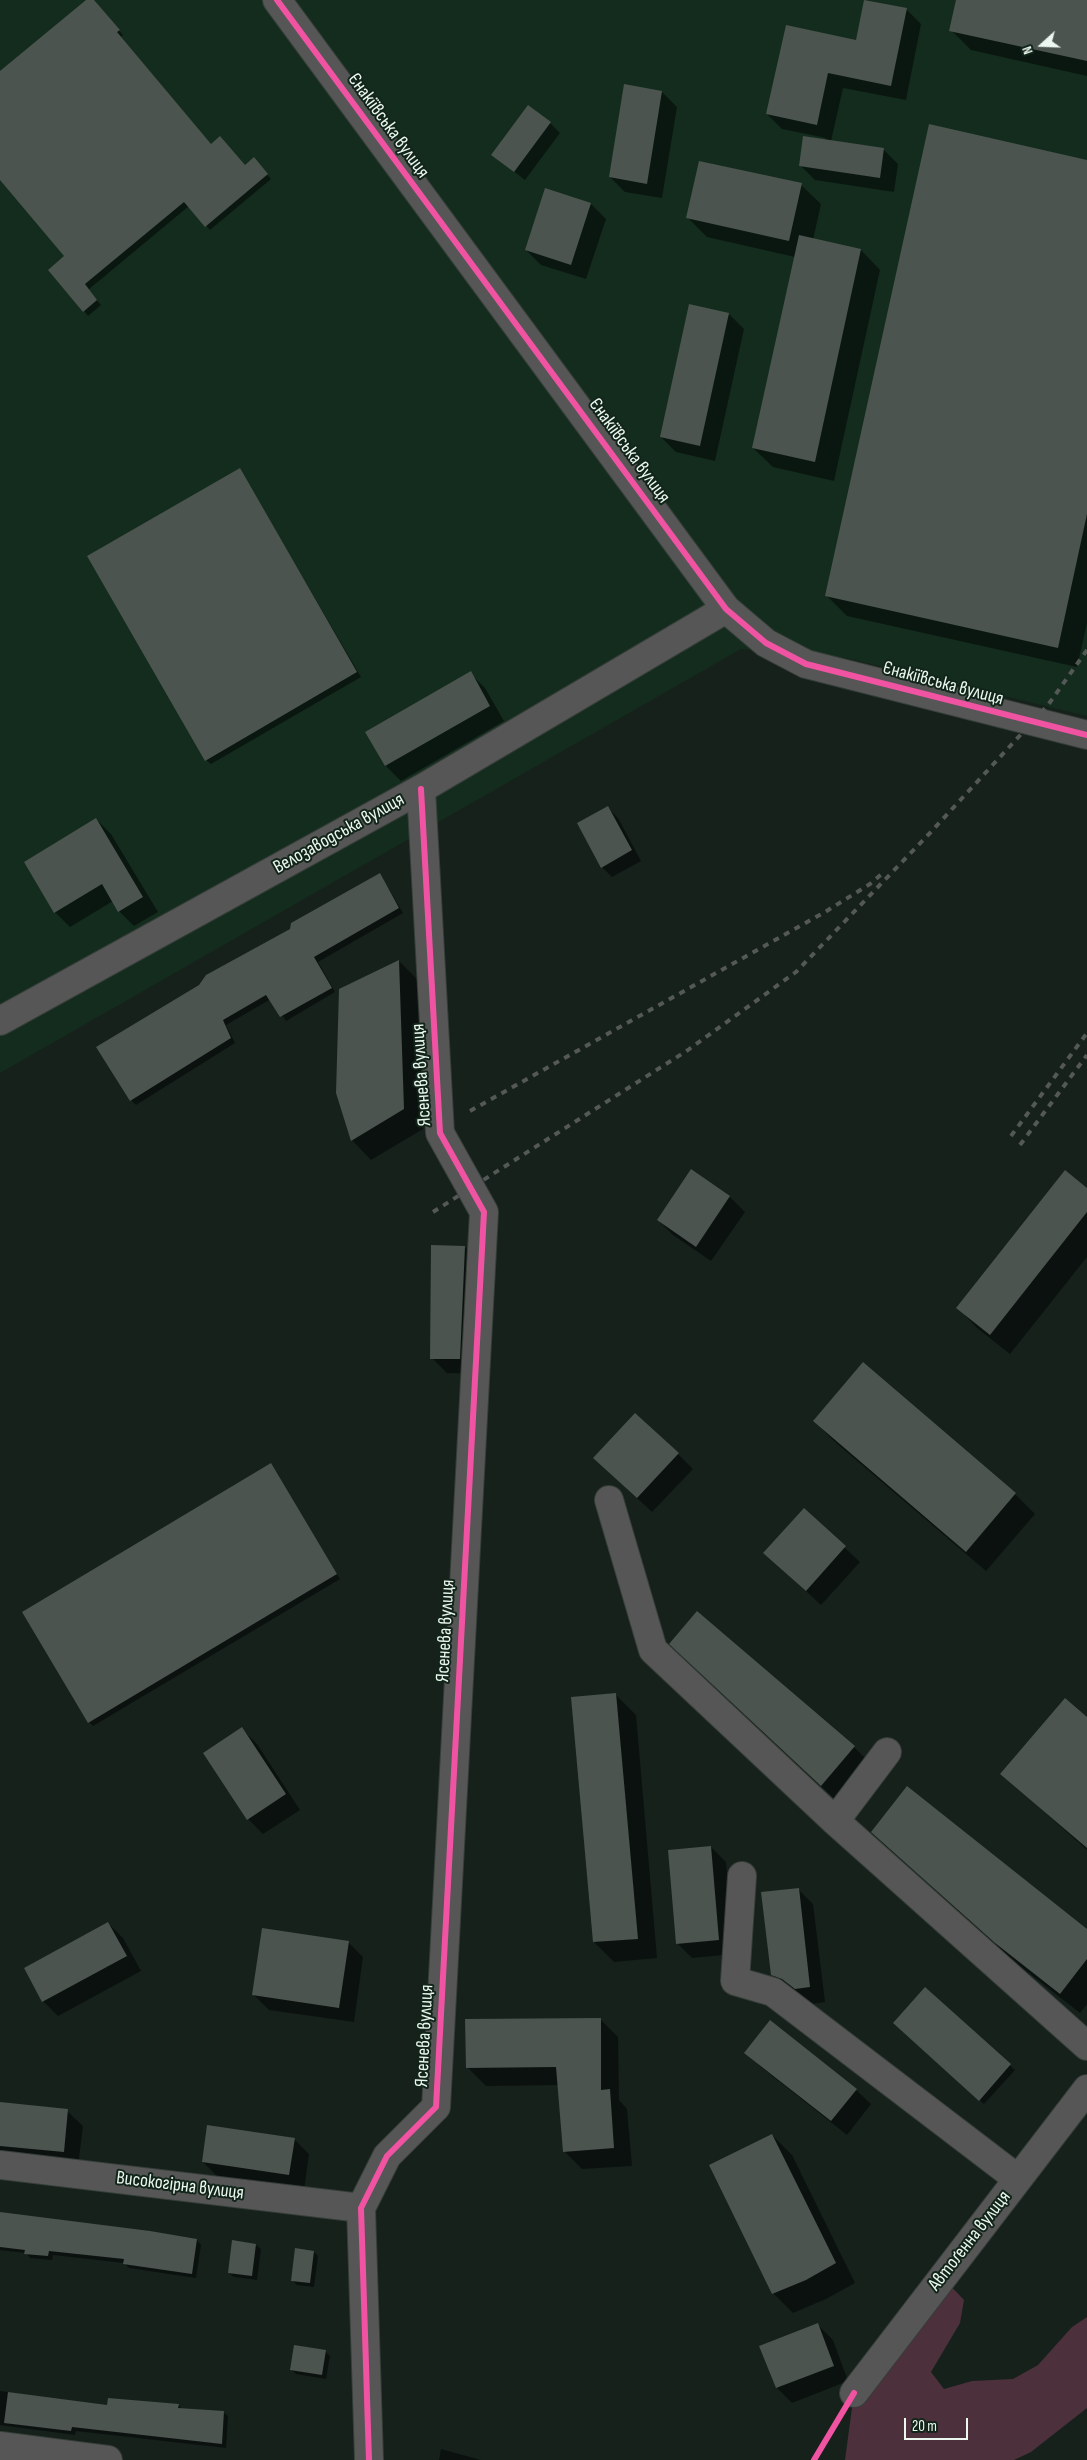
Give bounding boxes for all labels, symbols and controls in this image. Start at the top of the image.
north arrow [1017,20,1067,70]
text: N [1018,44,1037,57]
street label: Єнакіївська вулиця [342,69,434,183]
street label: Єнакіївська вулиця [583,394,675,508]
street label: Єнакіївська вулиця [880,657,1006,711]
street label: Велозаводська вулиця [270,789,408,879]
street label: Ясенева вулиця [407,1023,437,1127]
street label: Ясенева вулиця [432,1579,460,1683]
street label: Ясенева вулиця [411,1984,439,2088]
street label: Високогірна вулиця [115,2167,245,2205]
street label: Автоґенна вулиця [924,2186,1016,2296]
scale bar [907,2408,971,2440]
text: 20 m [912,2417,937,2436]

